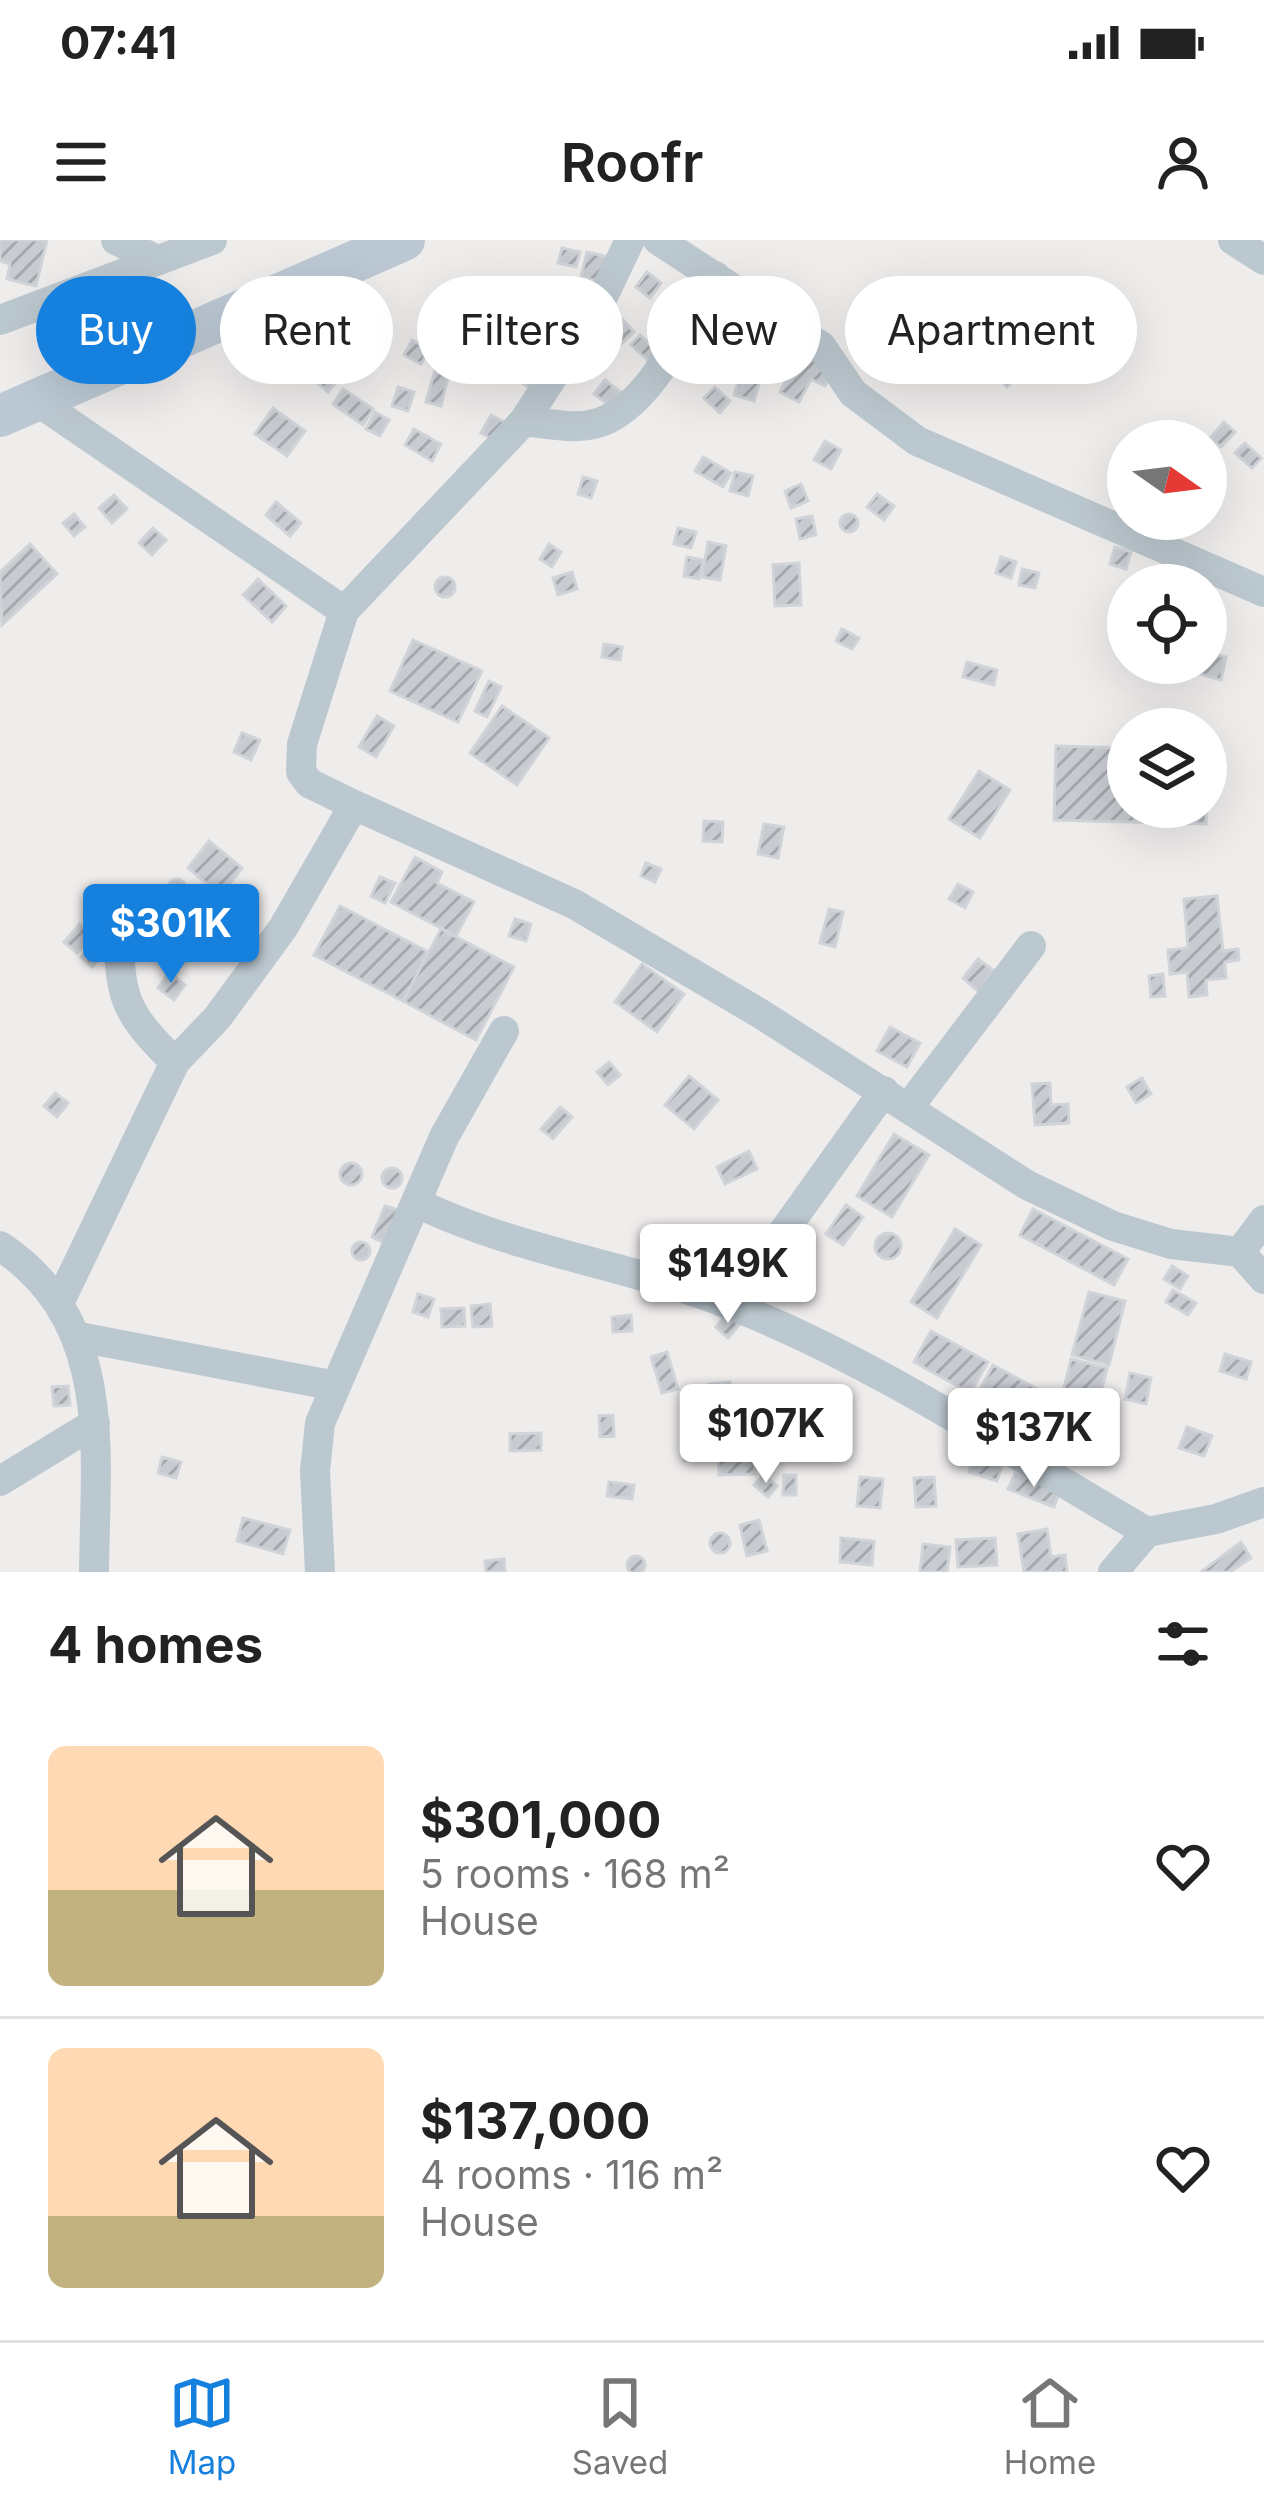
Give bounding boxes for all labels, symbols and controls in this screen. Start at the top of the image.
text: 07:41 [60,15,177,70]
icon: menu [48,129,114,195]
icon: person [1150,129,1216,195]
text: Roofr [561,130,703,195]
chip: Buy [36,276,196,384]
chip: Rent [220,276,393,384]
chip: Filters [417,276,623,384]
chip: New [647,276,821,384]
chip: Apartment [845,276,1137,384]
north arrow [1107,420,1227,540]
map controls [1107,420,1227,828]
button: locate [1107,564,1227,684]
button: layers [1107,708,1227,828]
pin: $301K [87,884,255,986]
text: $301K [110,899,232,946]
pin: $149K [644,1224,812,1326]
text: $149K [667,1239,789,1286]
pin: $107K [682,1384,850,1486]
pin: $137K [950,1388,1118,1490]
text: $107K [707,1399,825,1446]
text: $137K [975,1403,1093,1450]
icon: filters [1150,1611,1216,1677]
text: 4 homes [48,1614,263,1675]
text: $301,000 [420,1789,661,1850]
icon: home [144,1794,288,1938]
icon: heart [1150,1833,1216,1899]
text: 5 rooms · 168 m² [420,1850,730,1897]
text: House [420,1897,539,1944]
text: $137,000 [420,2090,650,2151]
icon: home [144,2096,288,2240]
icon: heart [1150,2135,1216,2201]
text: 4 rooms · 116 m² [420,2151,723,2198]
text: House [420,2198,539,2245]
tab: Map [168,2370,236,2482]
tab: Saved [572,2370,668,2482]
tab: Home [1004,2370,1096,2482]

